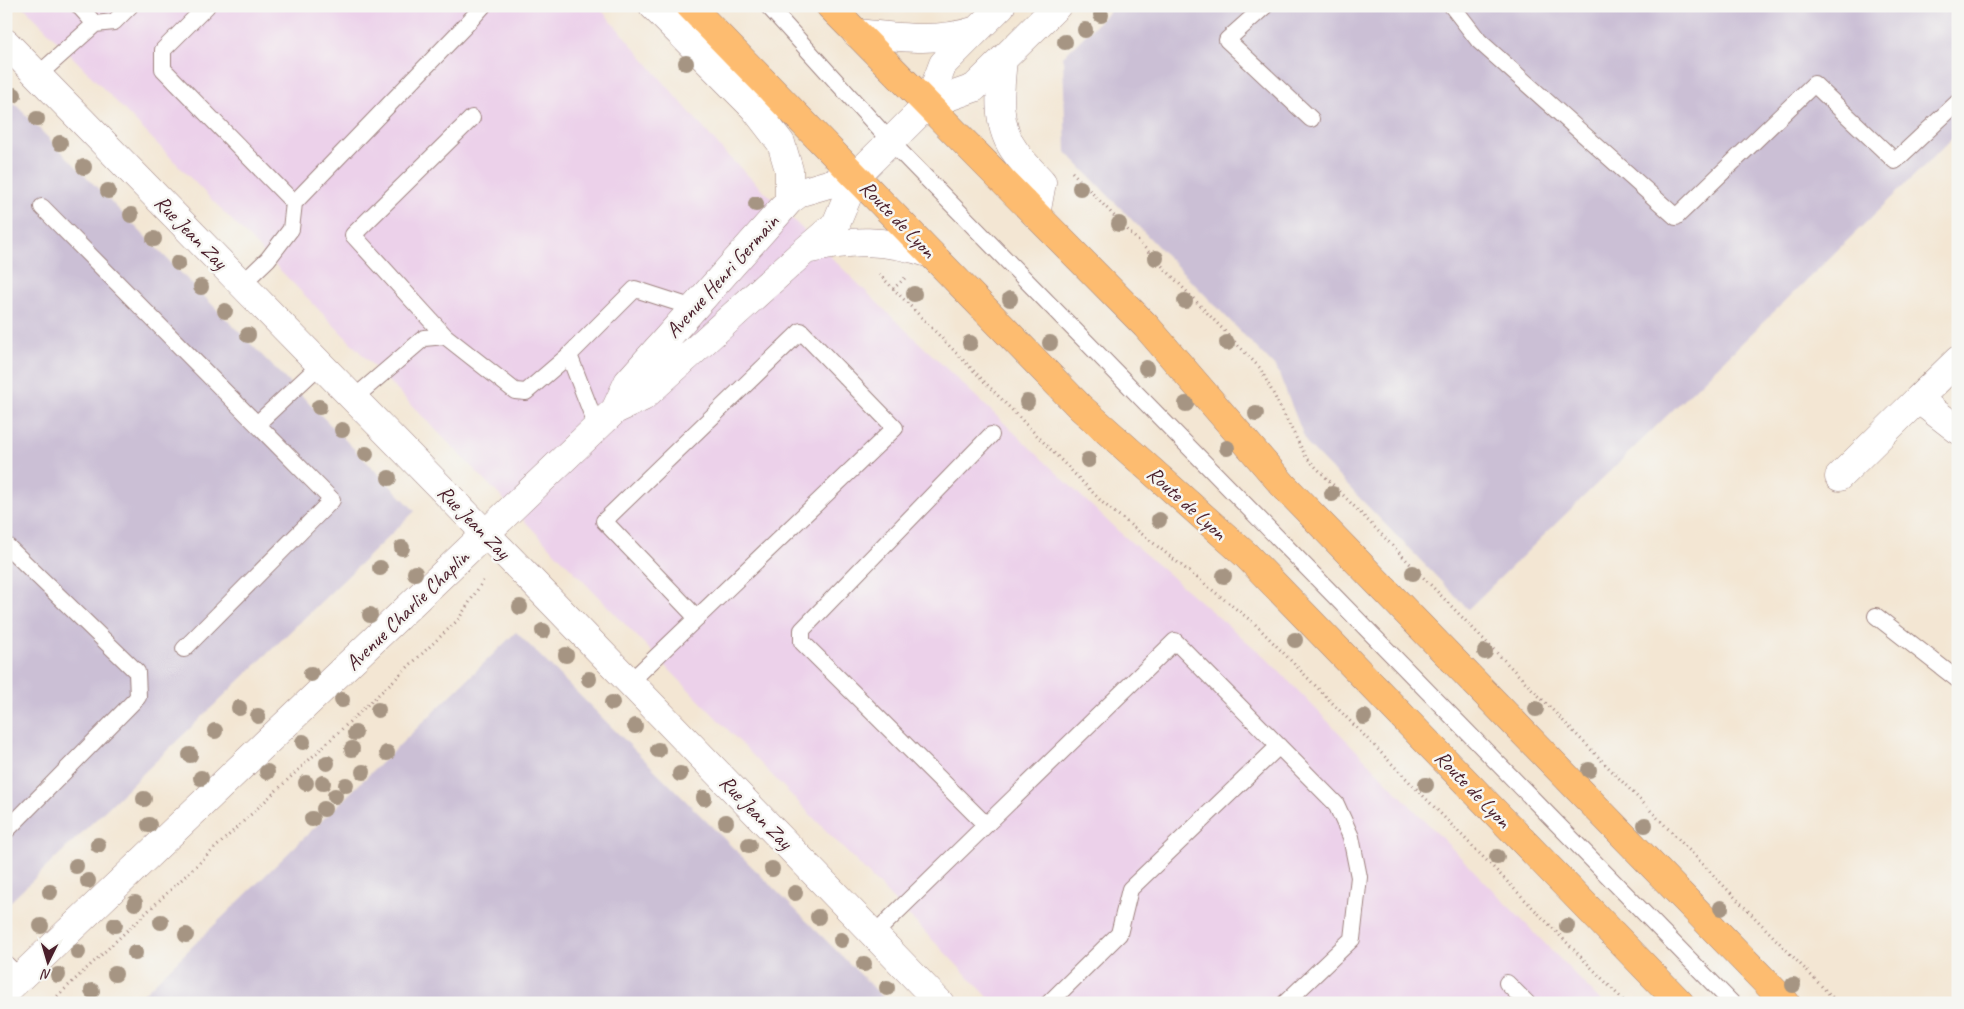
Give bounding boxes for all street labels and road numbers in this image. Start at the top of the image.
street label: Route de Lyon [855,175,942,264]
street label: Rue Jean Zay [149,189,234,276]
street label: Avenue Henri Germain [660,208,785,343]
street label: Route de Lyon [1142,460,1233,546]
street label: Rue Jean Zay [432,479,517,566]
street label: Avenue Charlie Chaplin [340,543,476,676]
street label: Route de Lyon [1430,745,1517,834]
street label: Rue Jean Zay [714,769,799,856]

